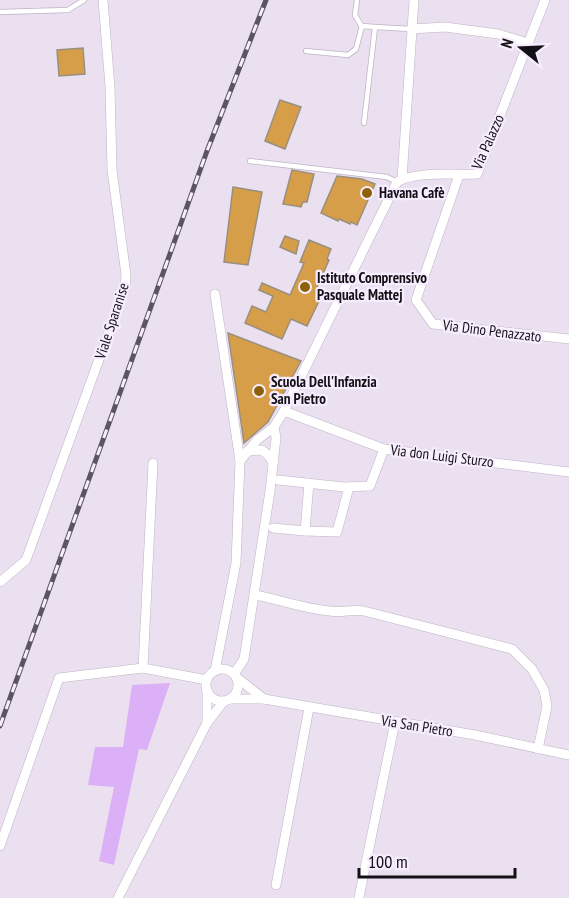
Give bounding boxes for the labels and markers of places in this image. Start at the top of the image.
place label: Havana Cafè [379,183,445,202]
marker: Havana Cafè [360,186,374,200]
place label: Istituto Comprensivo Pasquale Mattej [317,268,427,304]
marker: Istituto Comprensivo Pasquale Mattej [298,280,312,294]
place label: Scuola Dell'Infanzia San Pietro [271,372,377,408]
marker: Scuola Dell'Infanzia San Pietro [252,384,266,398]

